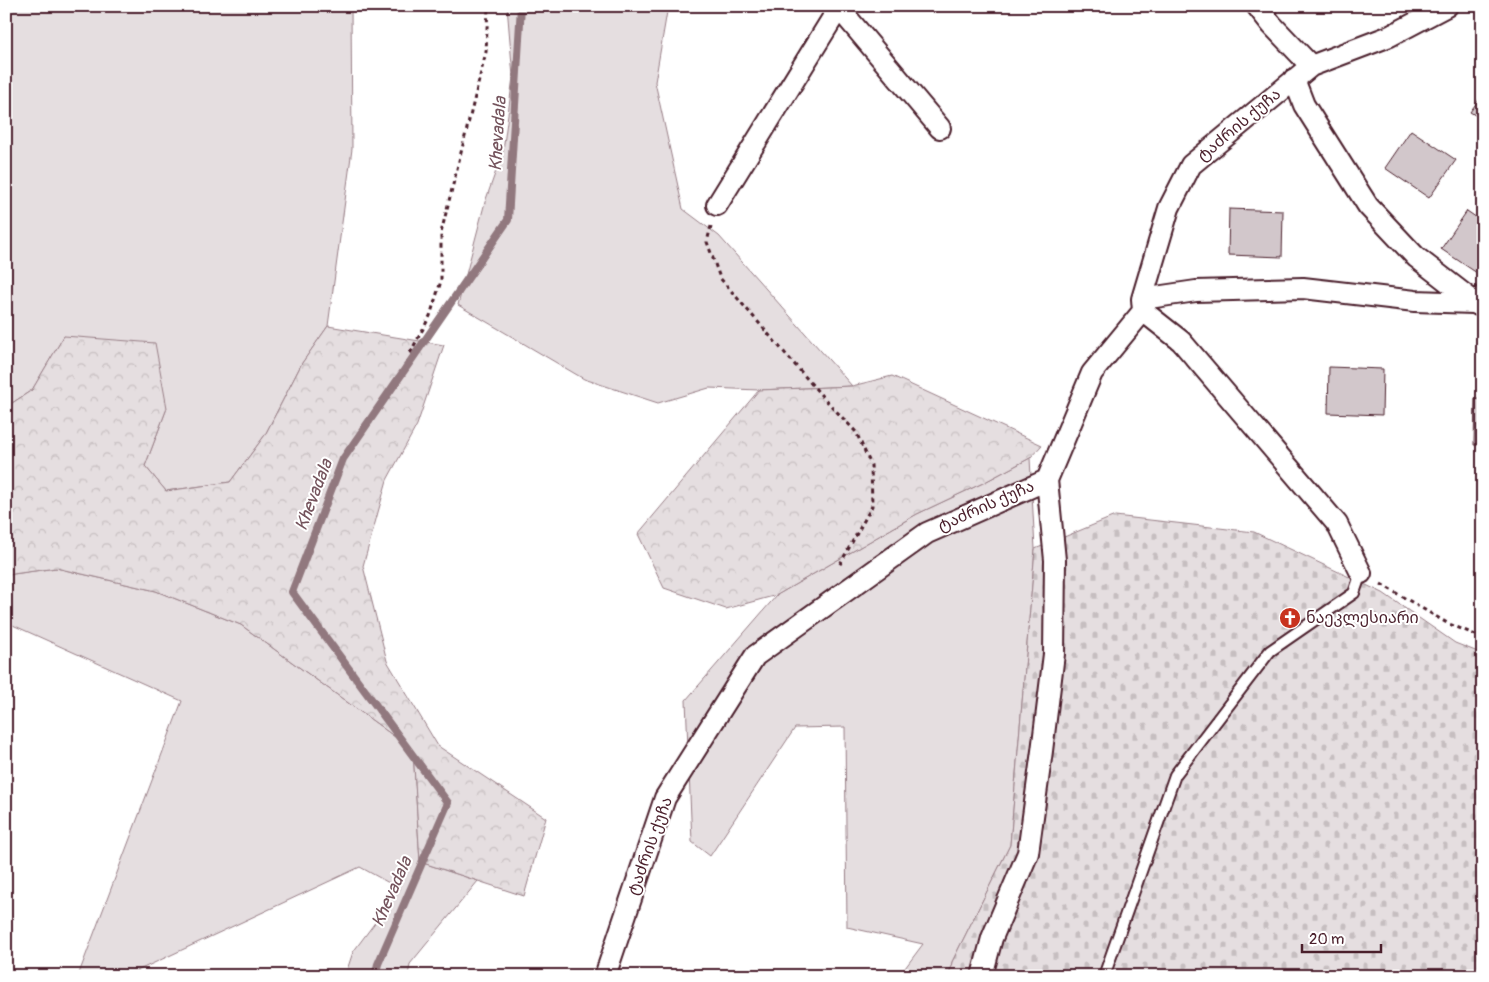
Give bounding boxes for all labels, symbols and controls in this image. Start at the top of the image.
street label: ტაძრის ქუჩა [1193,84,1285,166]
water label: Khevadala [484,94,512,172]
water label: Khevadala [290,455,339,534]
street label: ტაძრის ქუჩა [935,476,1037,536]
church icon: ნაეკლესიარი [1278,606,1302,630]
place label: ნაეკლესიარი [1306,608,1419,628]
street label: ტაძრის ქუჩა [623,794,677,898]
water label: Khevadala [366,852,418,931]
scale bar [1302,922,1380,954]
text: 20 m [1309,930,1344,949]

